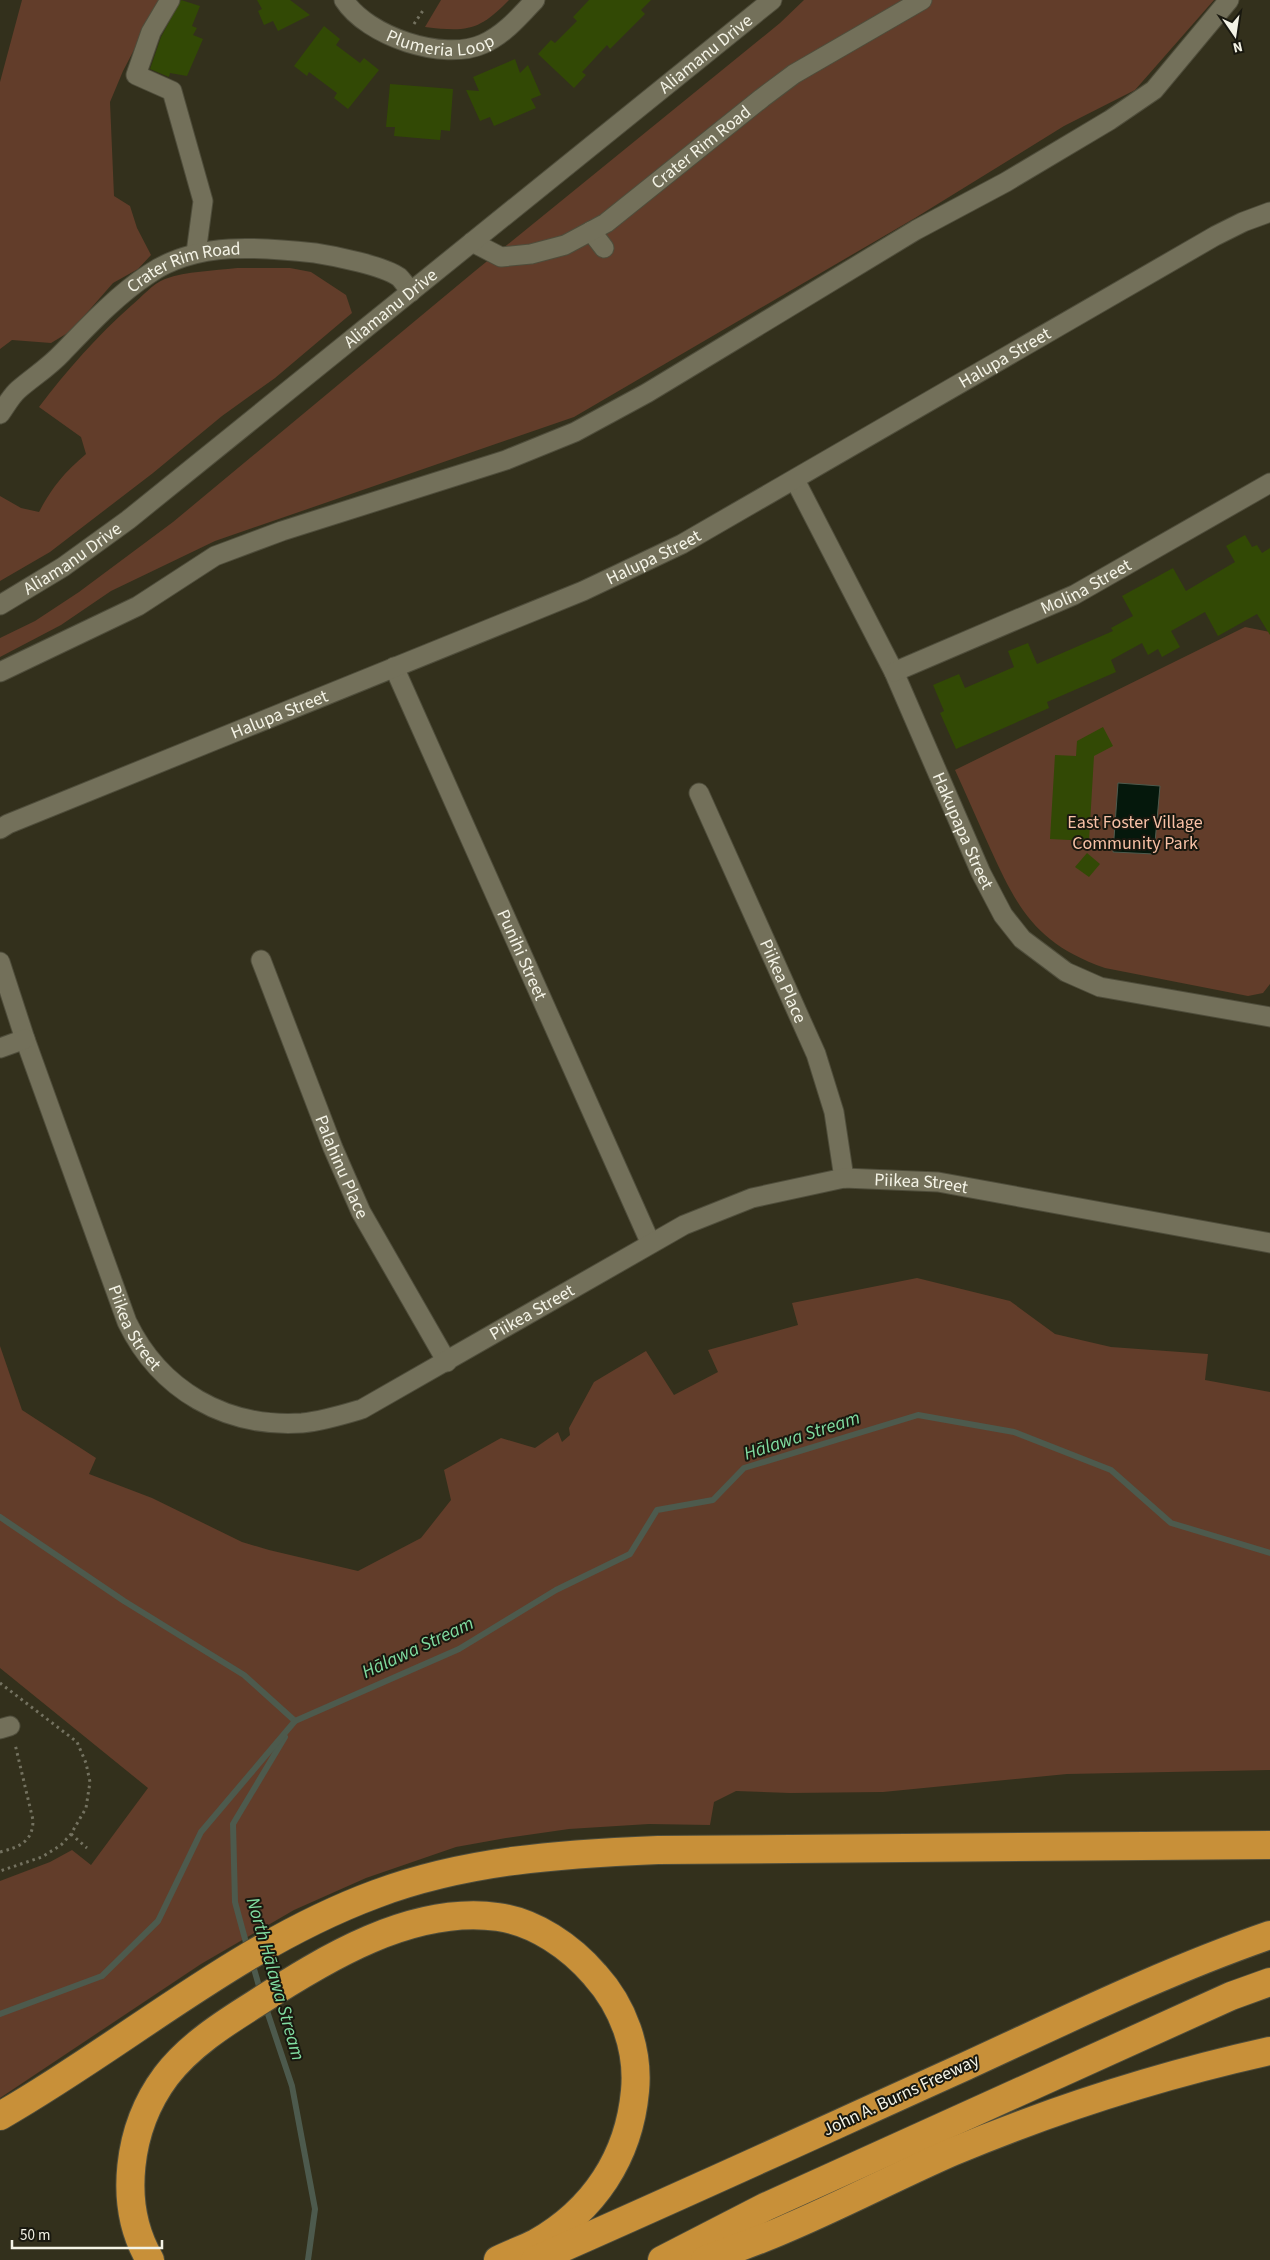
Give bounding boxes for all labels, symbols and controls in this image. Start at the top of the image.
street label: Aliamanu Drive [653,8,758,99]
north arrow [1210,10,1260,60]
street label: Plumeria Loop [382,23,499,62]
text: N [1231,36,1244,57]
street label: Crater Rim Road [646,99,756,195]
street label: Crater Rim Road [121,236,241,299]
street label: Aliamanu Drive [338,263,443,354]
street label: Halupa Street [954,321,1055,394]
street label: Aliamanu Drive [18,516,127,601]
street label: Halupa Street [602,523,706,591]
street label: Molina Street [1036,552,1136,620]
street label: Halupa Street [227,683,331,745]
street label: Hakupapa Street [926,768,1000,894]
park label: East Foster Village Community Park [1067,810,1203,856]
street label: Punihi Street [491,905,553,1004]
street label: Piikea Place [754,935,813,1027]
street label: Palahinu Place [309,1111,375,1223]
street label: Piikea Street [874,1167,970,1200]
street label: Piikea Street [485,1278,579,1346]
street label: Piikea Street [102,1281,167,1376]
water label: Hālawa Stream [740,1404,864,1468]
water label: Hālawa Stream [358,1610,478,1686]
water label: North Hālawa Stream [239,1894,311,2064]
street label: John A. Burns Freeway [819,2048,984,2142]
scale bar [12,2218,162,2250]
text: 50 m [20,2225,50,2246]

